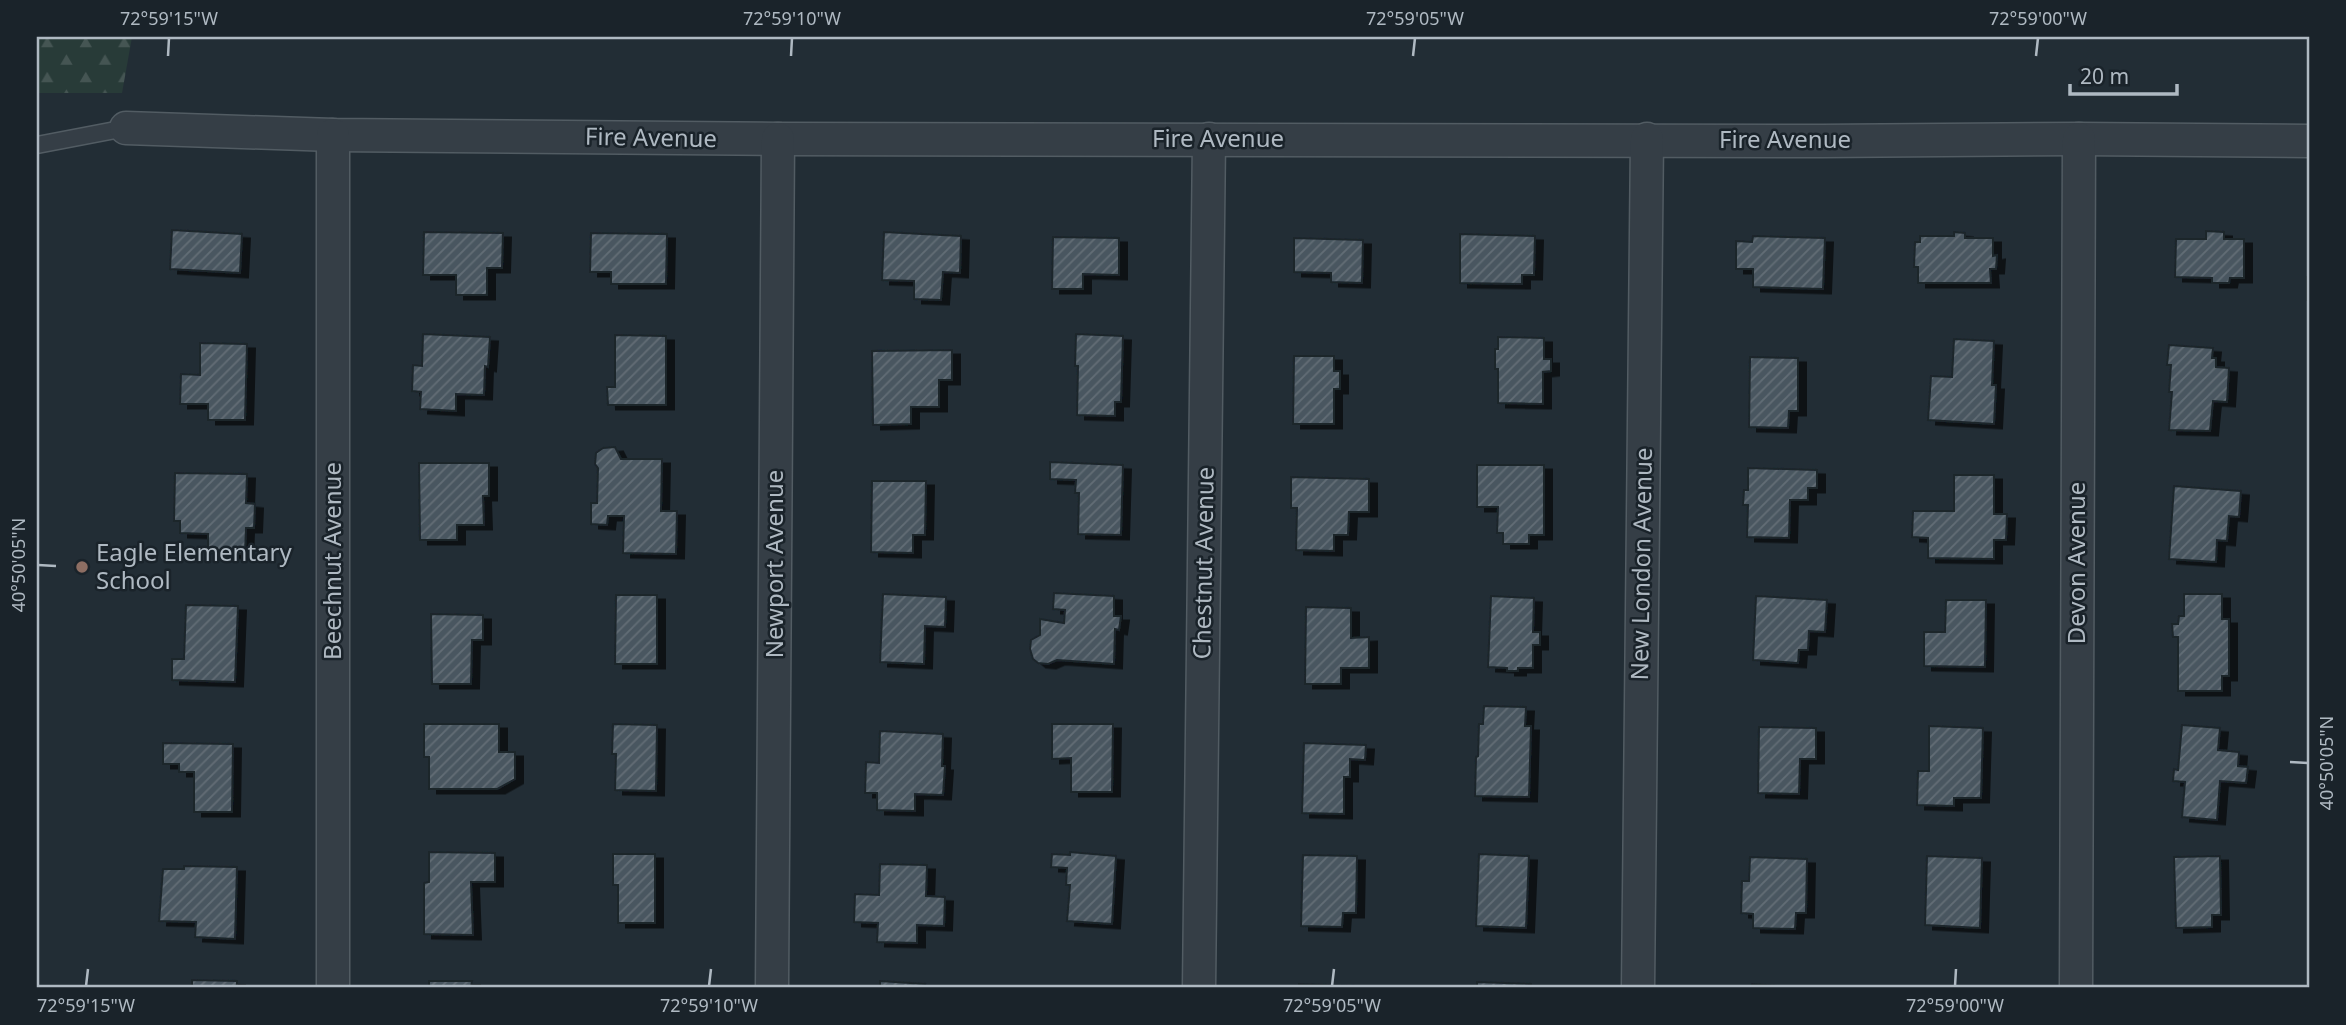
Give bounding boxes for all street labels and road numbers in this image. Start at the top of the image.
street label: Fire Avenue [585,119,717,154]
street label: Fire Avenue [1152,121,1284,154]
street label: Fire Avenue [1719,122,1851,155]
street label: New London Avenue [1622,447,1659,681]
street label: Beechnut Avenue [315,462,348,660]
street label: Chestnut Avenue [1184,466,1221,660]
street label: Newport Avenue [757,470,790,658]
street label: Devon Avenue [2059,482,2092,644]

